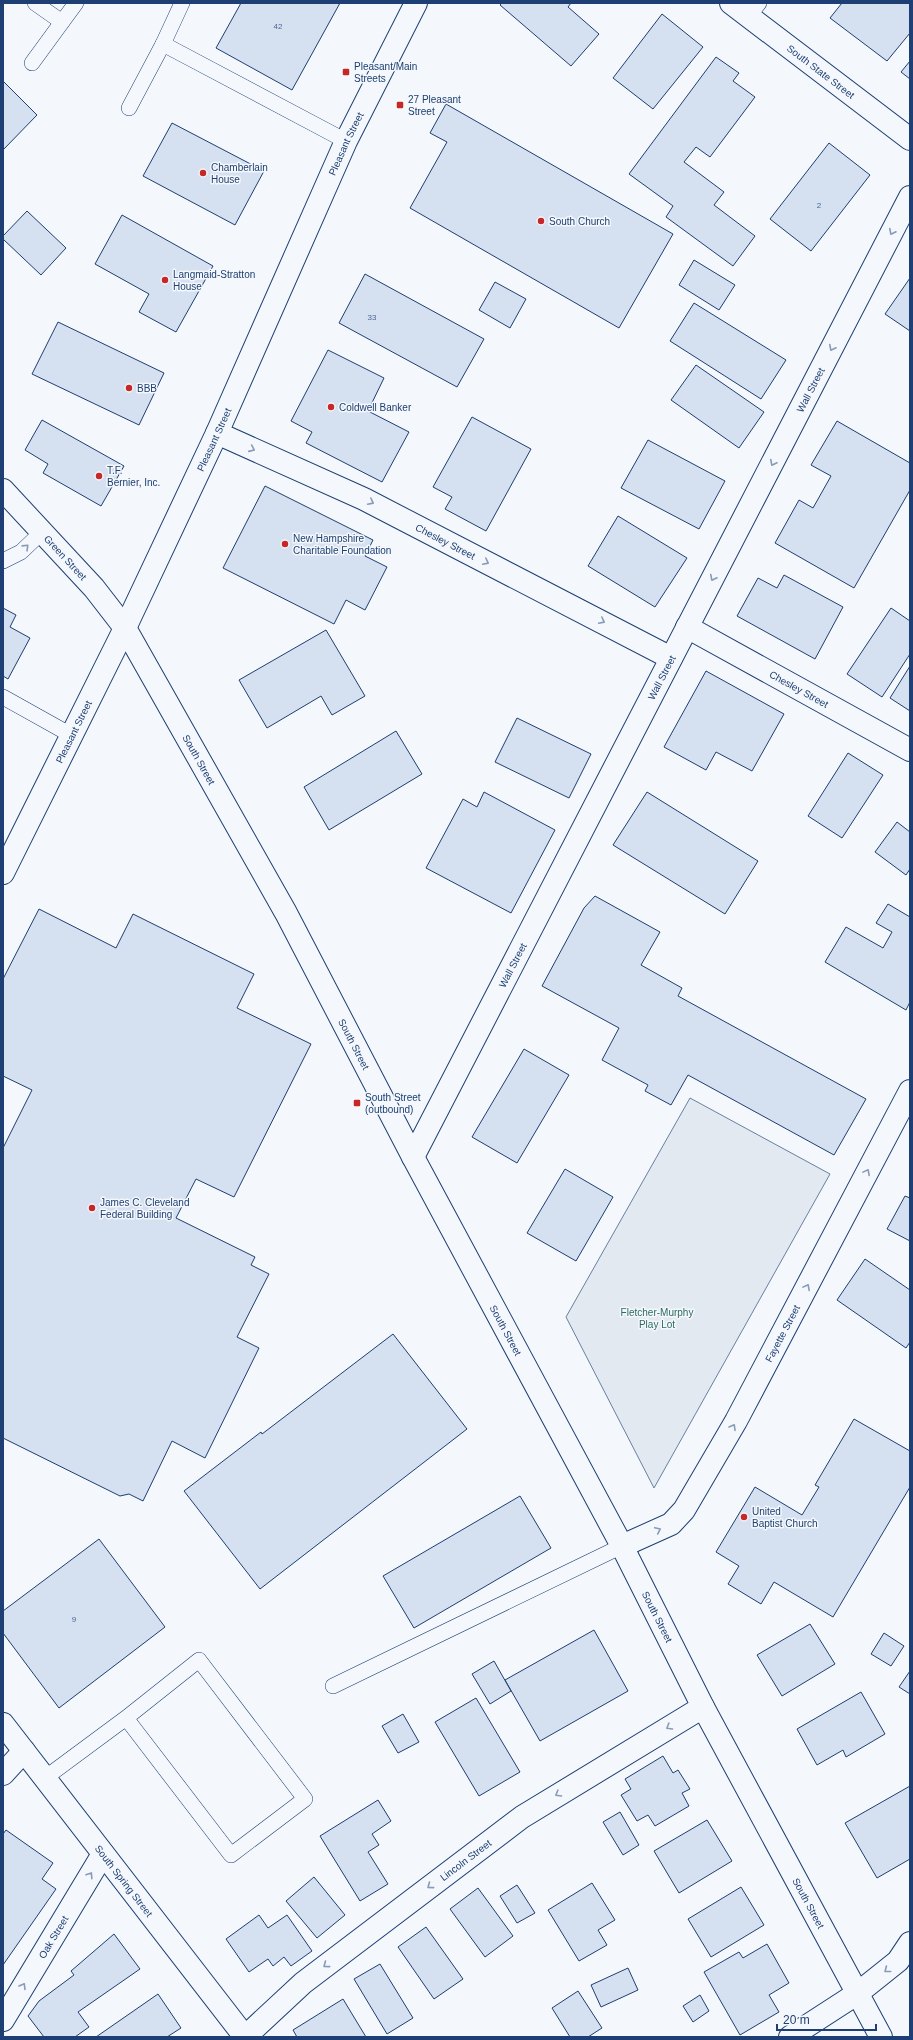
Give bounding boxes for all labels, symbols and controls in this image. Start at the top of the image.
house number: 42 [274,22,283,31]
street label: South State Street [785,42,857,101]
place label: Pleasant/Main Streets [354,61,417,84]
marker: Pleasant/Main Streets [341,67,351,77]
place label: 27 Pleasant Street [408,94,461,117]
marker: 27 Pleasant Street [395,100,405,110]
street label: Pleasant Street [326,110,365,177]
place label: Chamberlain House [211,162,268,185]
marker: Chamberlain House [198,168,208,178]
house number: 2 [817,201,822,210]
marker: South Church [536,216,546,226]
place label: South Church [549,216,610,227]
one-way arrow [889,228,897,235]
place label: Langmaid-Stratton House [173,269,255,292]
marker: Langmaid-Stratton House [160,275,170,285]
house number: 33 [368,313,377,322]
one-way arrow [830,343,837,351]
street label: Wall Street [794,365,826,414]
marker: BBB [124,383,134,393]
place label: BBB [137,383,157,394]
marker: Coldwell Banker [326,402,336,412]
place label: Coldwell Banker [339,402,412,413]
street label: Pleasant Street [194,406,233,473]
one-way arrow [248,444,256,452]
one-way arrow [770,459,777,466]
place label: T.F. Bernier, Inc. [107,465,160,488]
marker: T.F. Bernier, Inc. [94,471,104,481]
one-way arrow [366,498,374,505]
street label: Chesley Street [414,521,477,561]
street label: Green Street [42,533,89,582]
place label: New Hampshire Charitable Foundation [293,533,391,556]
marker: New Hampshire Charitable Foundation [280,539,290,549]
one-way arrow [21,544,29,551]
one-way arrow [482,557,489,565]
one-way arrow [710,574,718,582]
one-way arrow [598,616,605,624]
street label: Wall Street [645,653,677,702]
street label: Chesley Street [768,668,831,710]
street label: Pleasant Street [53,698,94,765]
street label: South Street [181,733,218,787]
street label: Wall Street [496,941,528,989]
street label: South Street [336,1017,372,1071]
place label: South Street (outbound) [365,1092,421,1115]
marker: South Street (outbound) [352,1098,362,1108]
one-way arrow [863,1169,870,1176]
place label: James C. Cleveland Federal Building [100,1197,189,1220]
marker: James C. Cleveland Federal Building [87,1203,97,1213]
one-way arrow [802,1284,809,1291]
street label: South Street [488,1303,524,1357]
street label: Fayette Street [763,1303,802,1364]
park label: Fletcher-Murphy Play Lot [621,1307,693,1330]
one-way arrow [728,1424,735,1431]
place label: United Baptist Church [752,1506,818,1529]
marker: United Baptist Church [739,1512,749,1522]
one-way arrow [653,1527,661,1535]
street label: South Street [640,1589,675,1644]
house number: 9 [72,1615,77,1624]
one-way arrow [667,1722,674,1729]
one-way arrow [555,1790,562,1797]
street label: Lincoln Street [438,1837,493,1883]
street label: South Spring Street [93,1843,155,1919]
one-way arrow [85,1872,93,1879]
street label: South Street [791,1876,827,1930]
one-way arrow [427,1881,434,1889]
street label: Oak Street [36,1913,70,1960]
one-way arrow [324,1960,331,1967]
one-way arrow [884,1966,891,1973]
one-way arrow [19,1983,26,1990]
scale bar [777,2006,876,2032]
text: 20 m [783,2013,810,2027]

